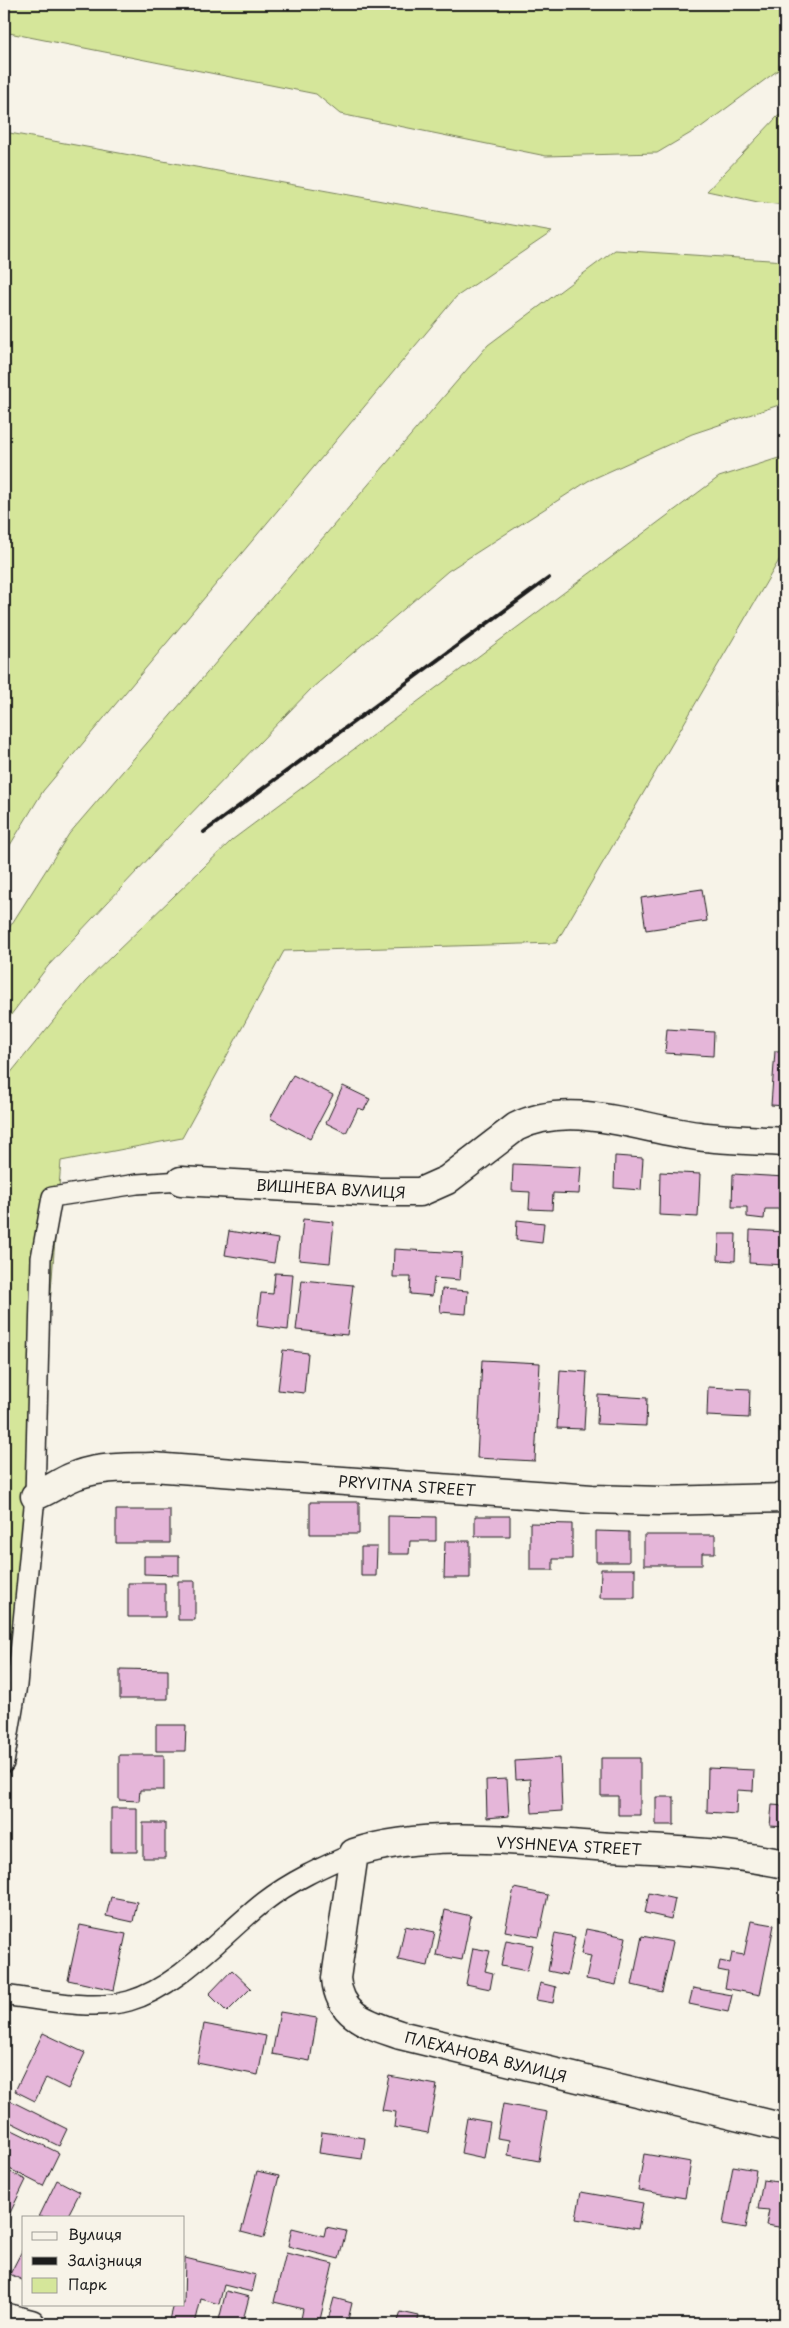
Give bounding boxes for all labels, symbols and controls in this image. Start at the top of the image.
street label: ВИШНЕВА ВУЛИЦЯ [256,1173,406,1203]
street label: PRYVITNA STREET [338,1469,477,1501]
street label: VYSHNEVA STREET [496,1830,643,1860]
street label: ПЛЕХАНОВА ВУЛИЦЯ [403,2025,569,2087]
legend [22,2216,185,2306]
text: Вулиця [68,2222,122,2245]
text: Залізниця [67,2248,142,2271]
text: Парк [68,2272,107,2295]

